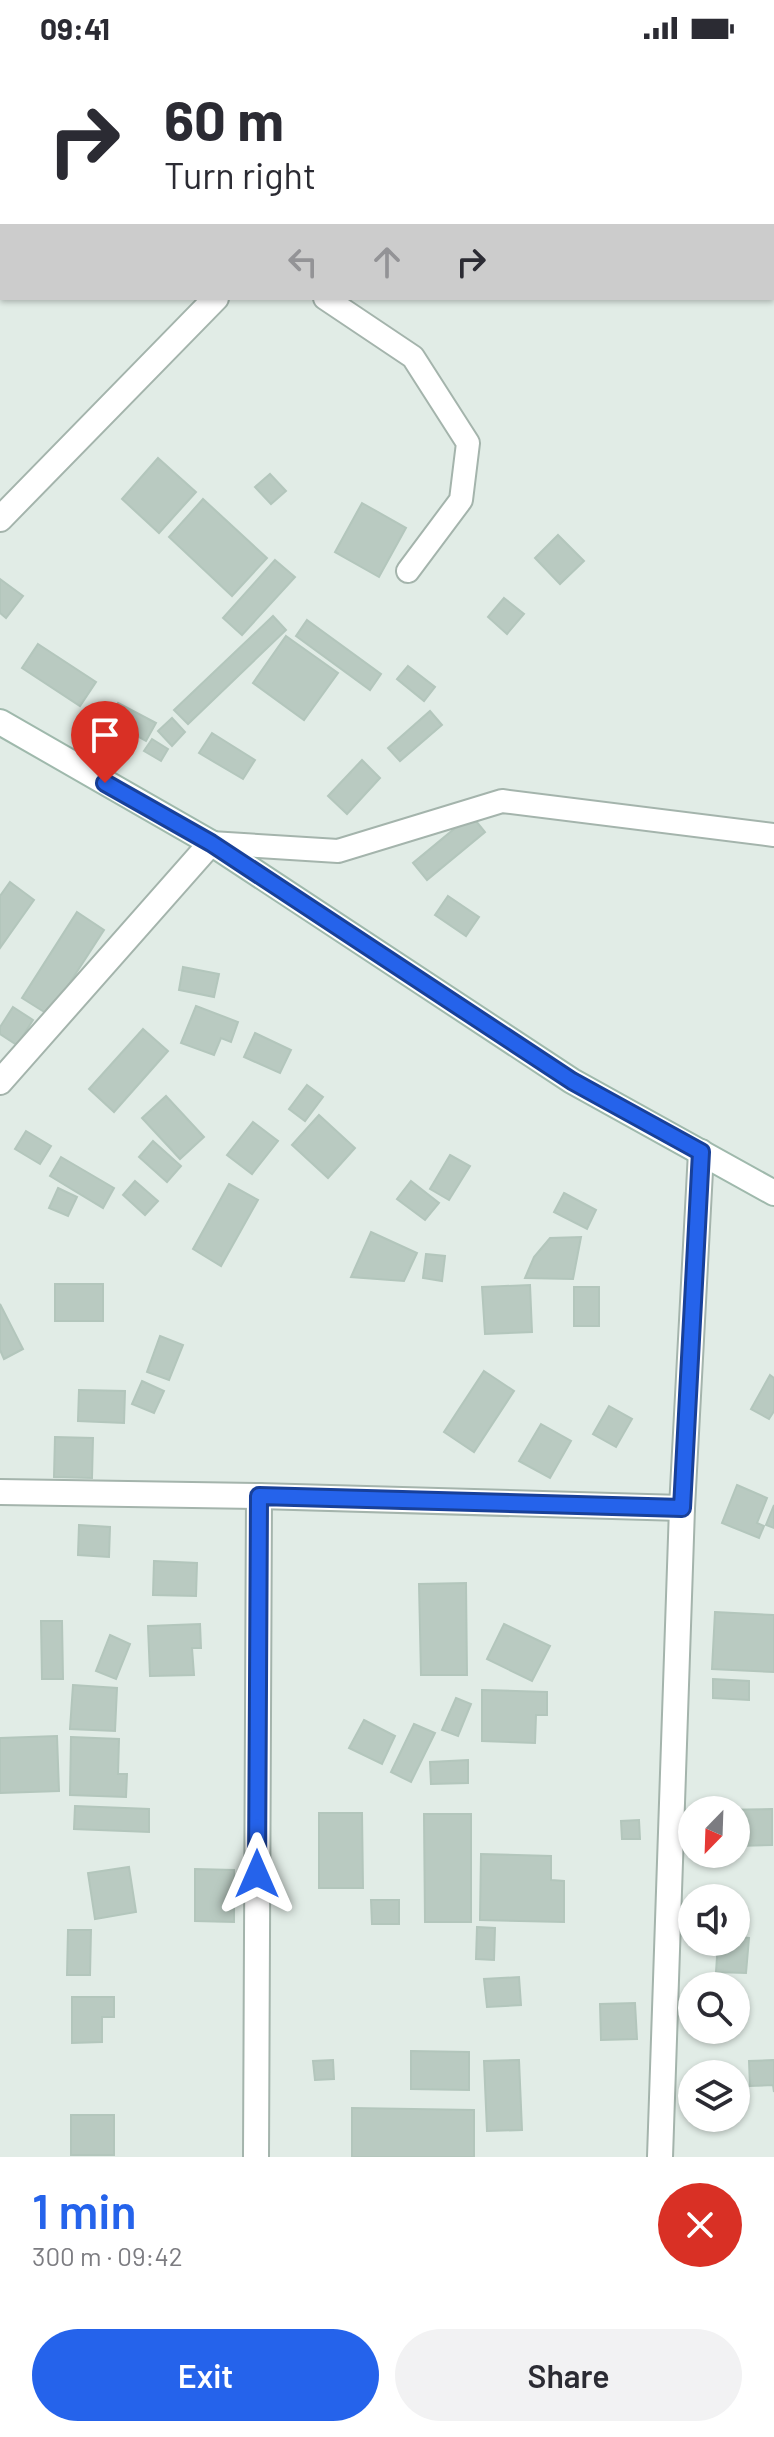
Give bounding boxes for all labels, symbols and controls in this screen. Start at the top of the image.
text: 09:41 [40,10,110,46]
text: 60 m [164,85,284,152]
icon: right [32,88,136,192]
text: Turn right [164,153,316,196]
icon: left [281,240,325,284]
icon: ahead [365,240,409,284]
icon: right [449,240,493,284]
pin [71,701,139,783]
icon: arrive [83,713,127,757]
north arrow [678,1796,750,1868]
map controls [678,1796,750,2132]
position arrow [215,1832,299,1916]
button: sound [678,1884,750,1956]
button: search [678,1972,750,2044]
button: layers [678,2060,750,2132]
text: 1 min [32,2181,137,2239]
button: close [658,2183,742,2267]
text: 300 m · 09:42 [32,2240,183,2271]
button: Exit [32,2329,379,2421]
button: Share [395,2329,742,2421]

